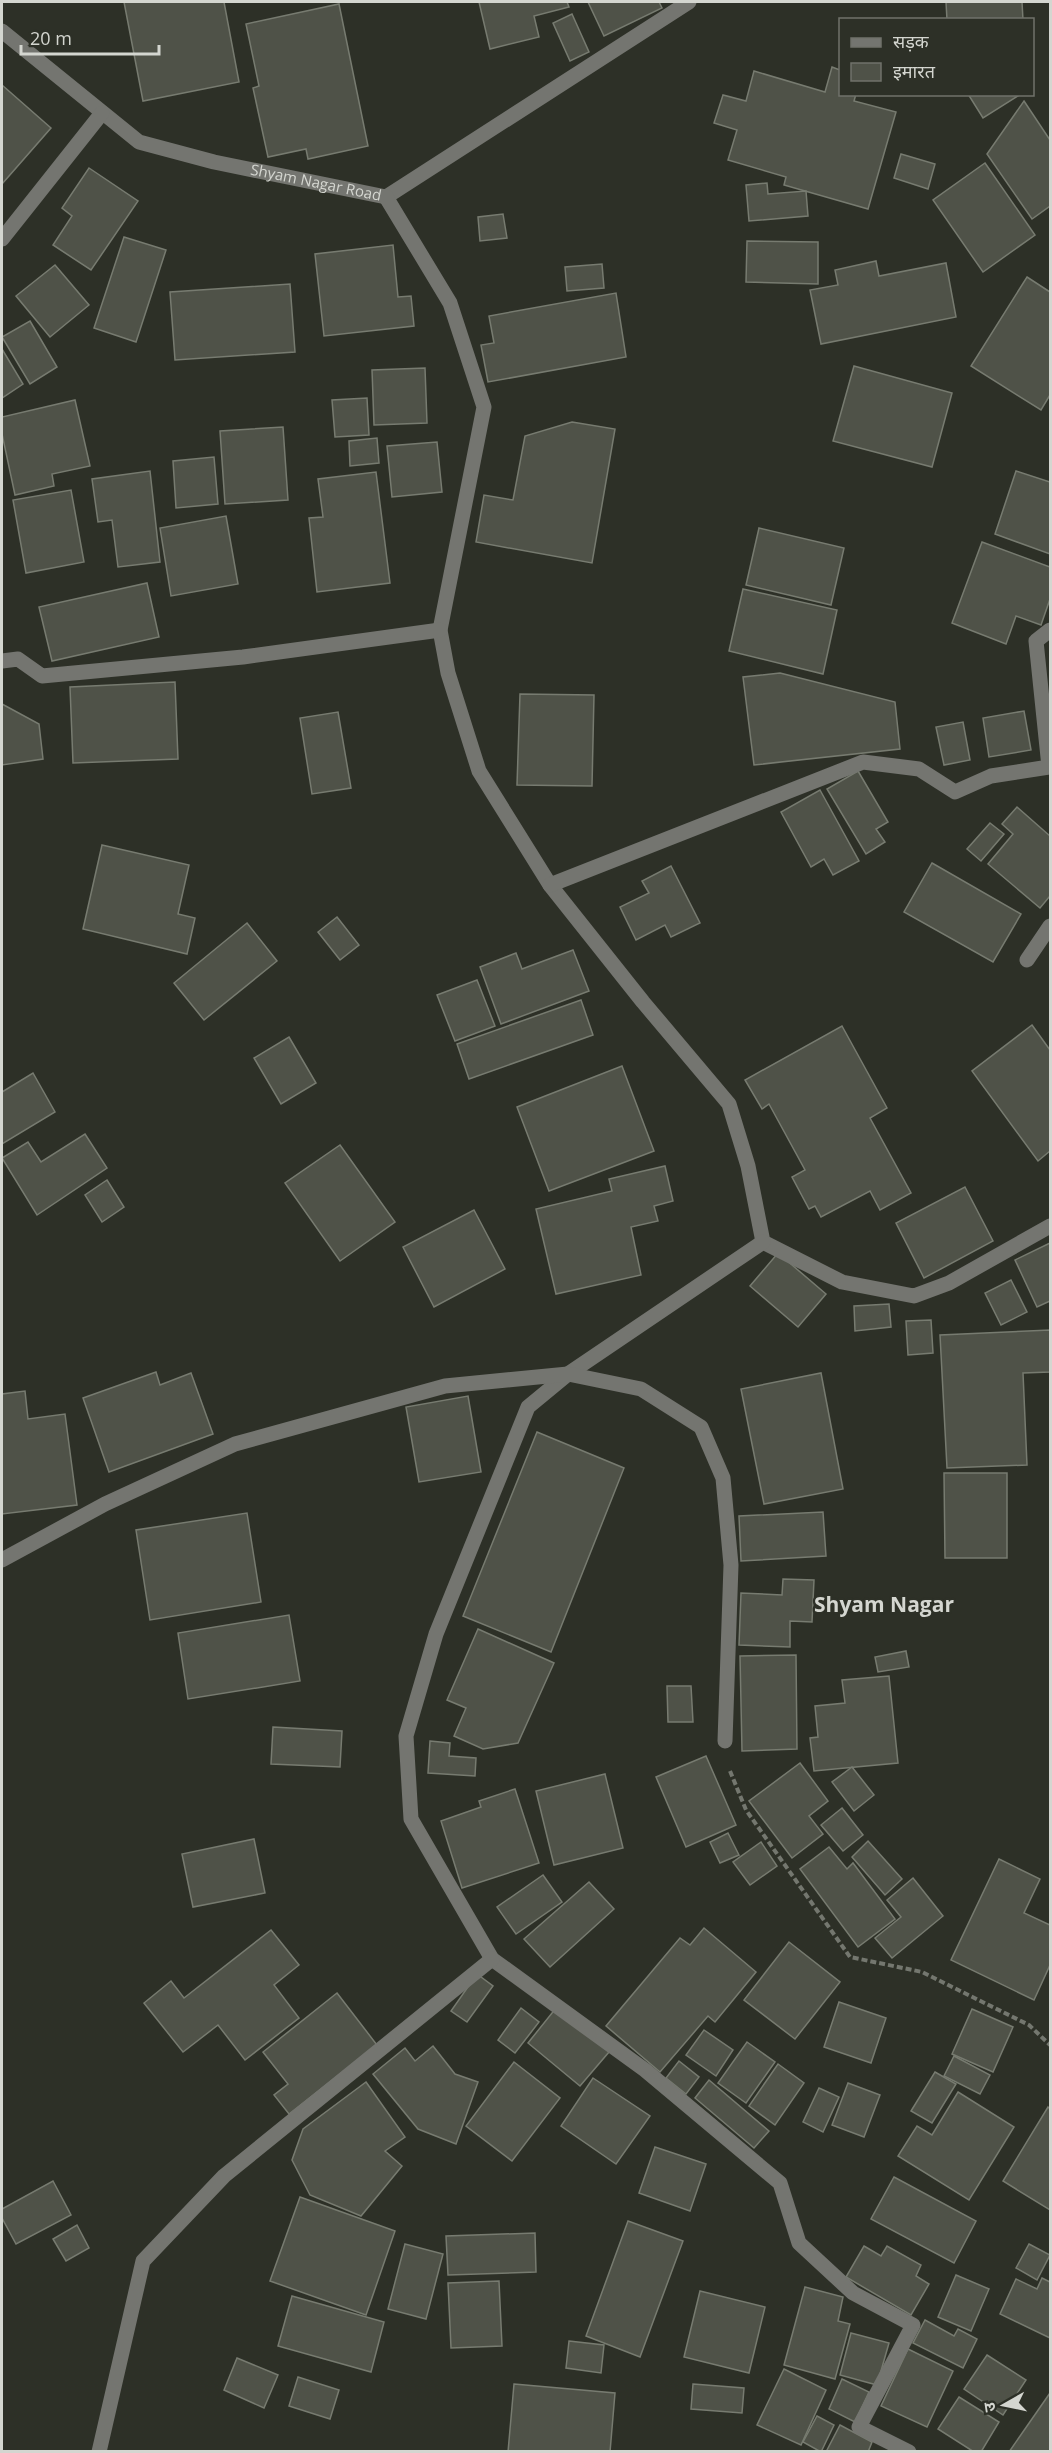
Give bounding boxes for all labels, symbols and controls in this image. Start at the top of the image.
scale bar [21,18,159,56]
legend [839,18,1034,96]
text: 20 m [30,26,72,50]
text: सड़क [893,29,930,53]
text: इमारत [893,59,936,83]
street label: Shyam Nagar Road [249,159,383,205]
district label: Shyam Nagar [814,1590,954,1618]
north arrow [974,2375,1034,2435]
text: उ [977,2400,1001,2414]

